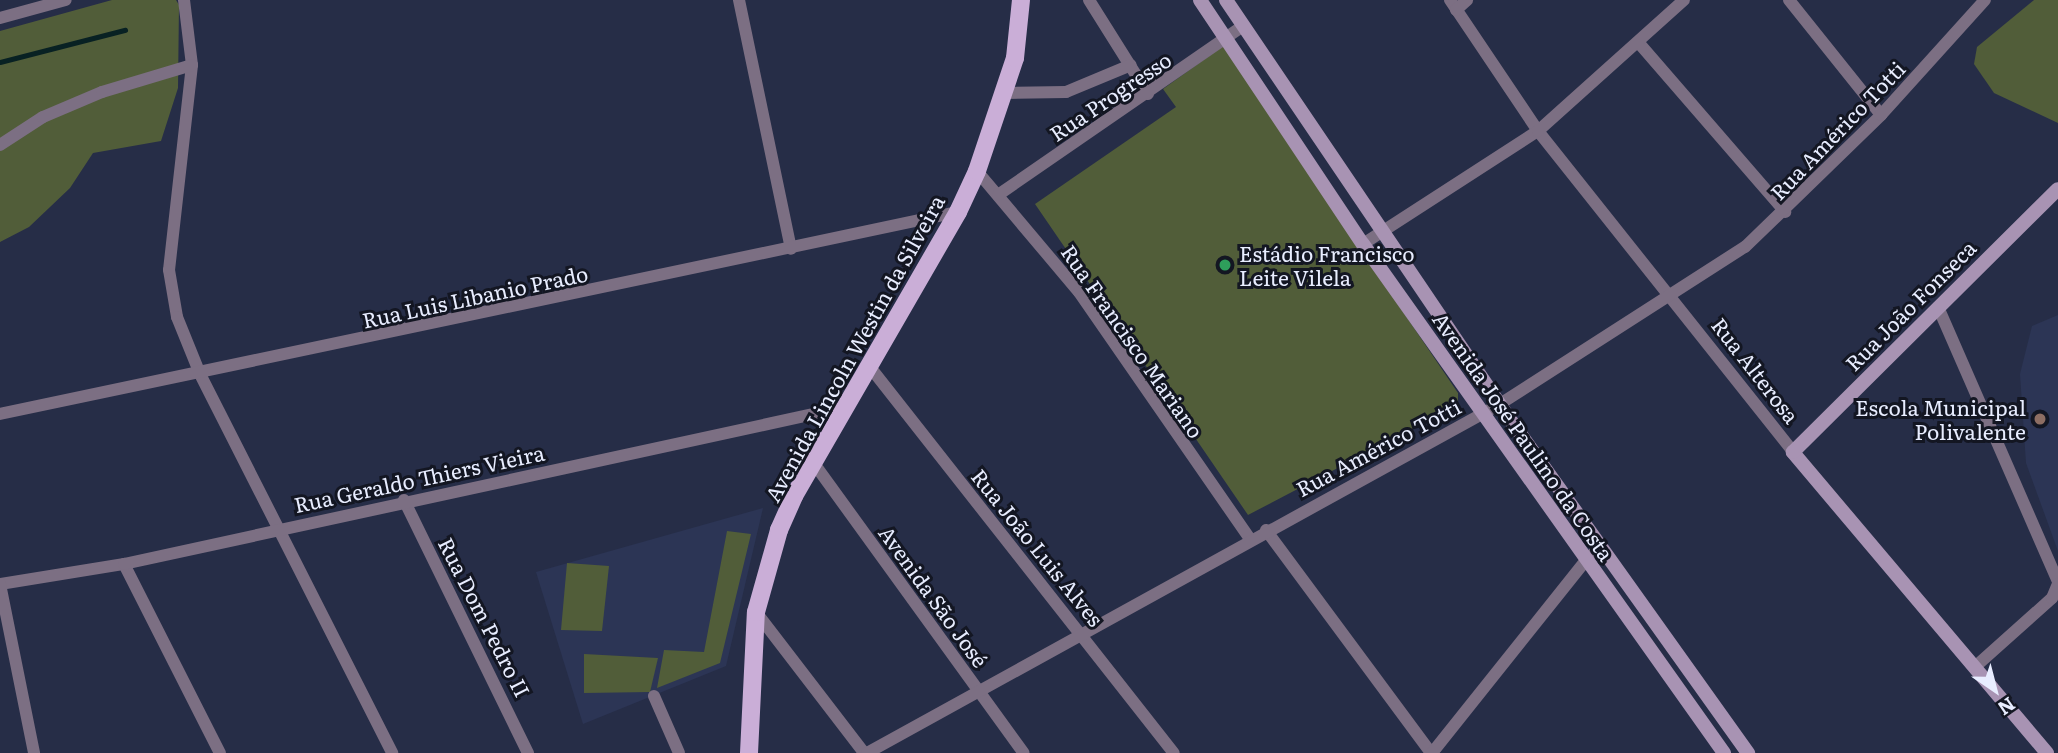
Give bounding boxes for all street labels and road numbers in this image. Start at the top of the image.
street label: Rua Progresso [1044,46,1176,146]
street label: Rua Américo Totti [1764,55,1910,205]
street label: Avenida Lincoln Westin da Silveira [759,190,949,506]
street label: Rua João Fonseca [1840,235,1980,375]
street label: Rua Francisco Mariano [1057,240,1209,442]
street label: Rua Luis Libanio Prado [360,260,590,332]
street label: Avenida José Paulino da Costa [1428,307,1620,565]
street label: Rua Alterosa [1707,312,1805,428]
street label: Rua Américo Totti [1291,393,1465,501]
street label: Rua Geraldo Thiers Vieira [291,439,547,517]
street label: Rua João Luis Alves [967,463,1109,631]
street label: Avenida São José [874,520,994,672]
street label: Rua Dom Pedro II [434,533,536,701]

